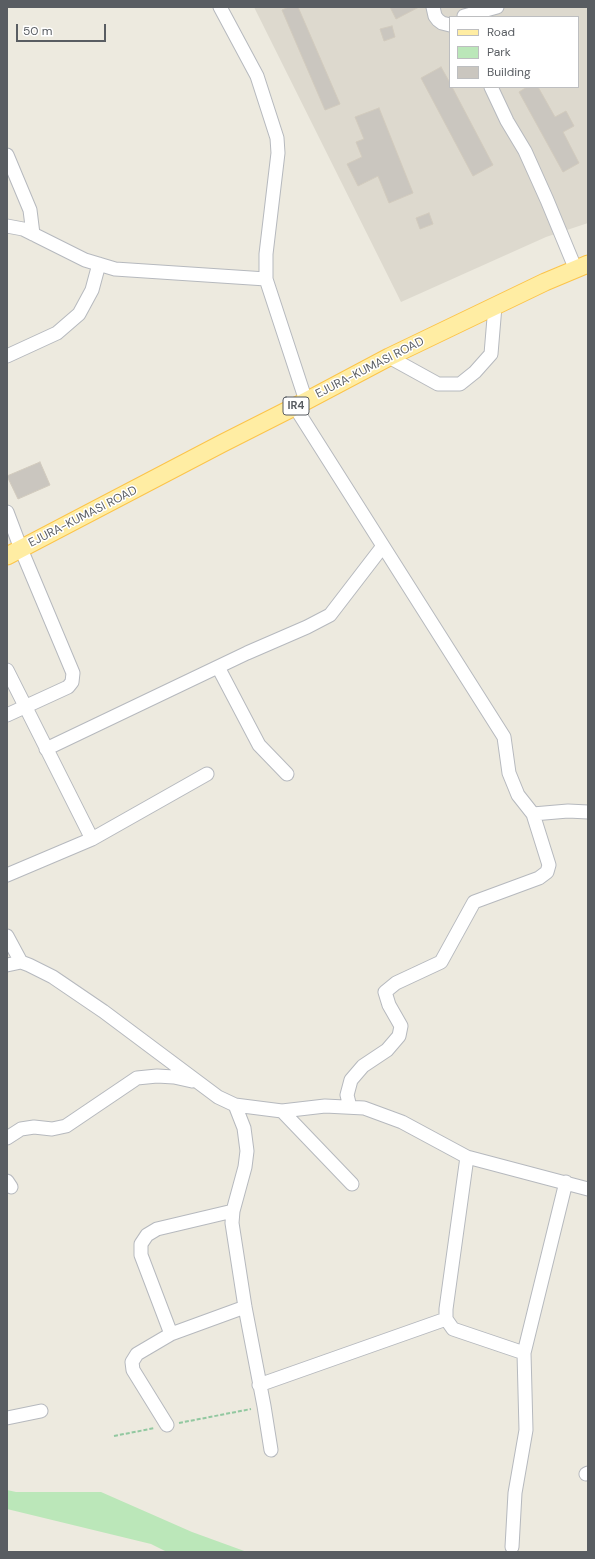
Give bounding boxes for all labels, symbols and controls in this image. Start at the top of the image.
scale bar [18,16,108,42]
legend [449,16,579,88]
text: 50 m [23,23,52,39]
text: Road [487,24,515,40]
text: Park [487,44,511,60]
text: Building [487,64,531,80]
street label: EJURA-KUMASI ROAD [313,334,427,402]
road number: IR4 [283,397,309,415]
street label: EJURA-KUMASI ROAD [26,483,140,551]

